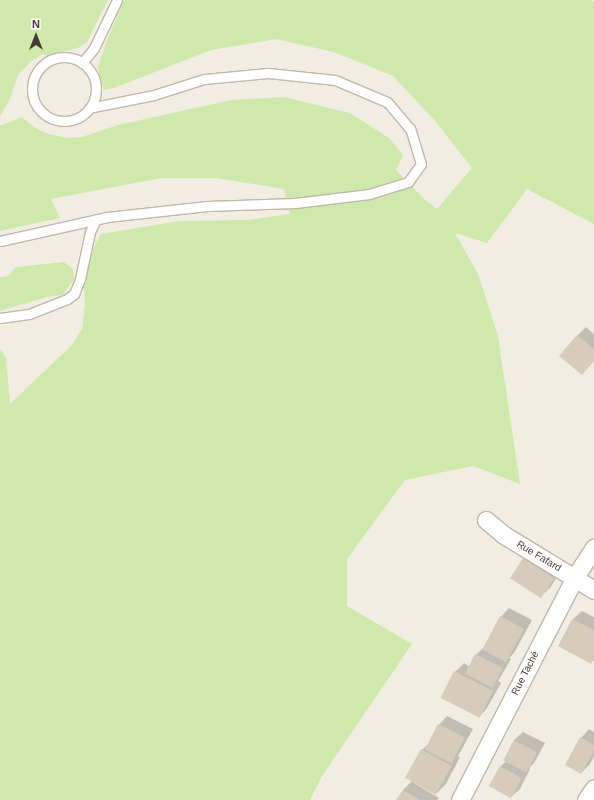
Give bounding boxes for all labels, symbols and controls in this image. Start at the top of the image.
north arrow [16,16,56,56]
text: N [32,18,40,30]
street label: Rue Fafard [514,538,564,574]
street label: Rue Taché [509,649,541,697]

